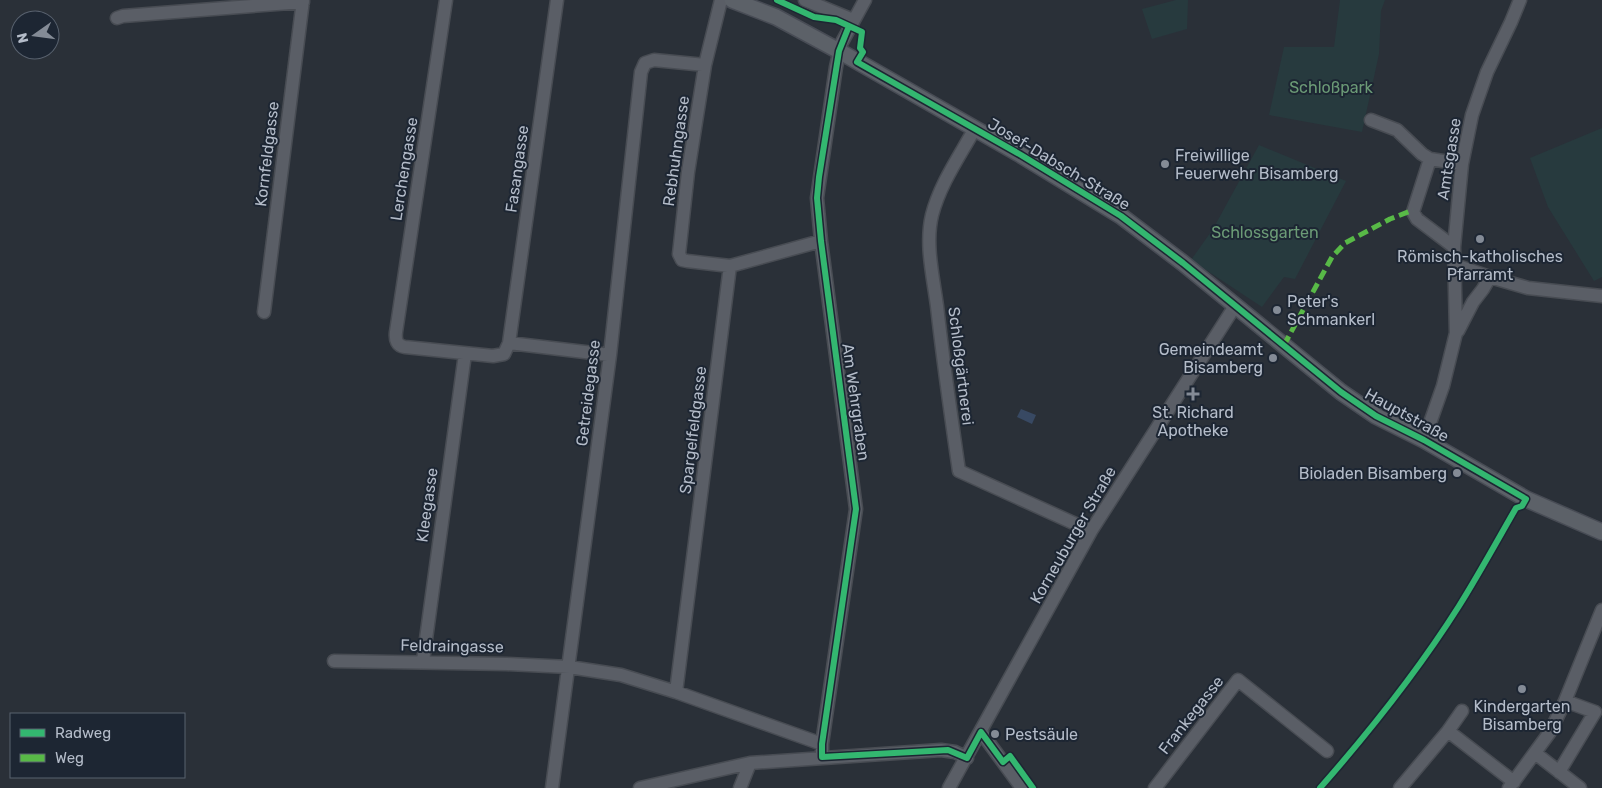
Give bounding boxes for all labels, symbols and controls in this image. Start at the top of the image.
north arrow [10,10,60,60]
text: N [13,31,32,45]
park label: Schloßpark [1289,78,1374,97]
street label: Rebhuhngasse [659,95,693,207]
street label: Kornfeldgasse [251,100,283,208]
street label: Josef-Dabsch-Straße [984,114,1134,214]
street label: Lerchengasse [386,116,422,222]
street label: Amtsgasse [1433,117,1465,201]
street label: Fasangasse [501,124,533,214]
place label: Freiwillige Feuerwehr Bisamberg [1175,146,1338,183]
marker: Freiwillige Feuerwehr Bisamberg [1159,158,1171,170]
park label: Schlossgarten [1211,223,1319,242]
marker: Römisch-katholisches Pfarramt [1474,233,1486,245]
place label: Römisch-katholisches Pfarramt [1397,247,1563,284]
place label: Peter's Schmankerl [1287,292,1375,329]
marker: Peter's Schmankerl [1271,304,1283,316]
street label: Schloßgärtnerei [944,306,978,426]
street label: Getreidegasse [572,339,604,447]
place label: Gemeindeamt Bisamberg [1159,340,1263,377]
street label: Am Wehrgraben [838,342,874,462]
marker: Gemeindeamt Bisamberg [1267,352,1279,364]
street label: Spargelfeldgasse [676,365,710,495]
street label: Hauptstraße [1362,384,1452,446]
marker: St. Richard Apotheke [1187,388,1199,400]
place label: St. Richard Apotheke [1152,403,1234,440]
street label: Korneuburger Straße [1026,463,1120,607]
place label: Bioladen Bisamberg [1299,464,1447,483]
street label: Kleegasse [412,466,442,544]
marker: Bioladen Bisamberg [1451,467,1463,479]
street label: Feldraingasse [400,636,504,656]
street label: Frankegasse [1155,672,1227,758]
marker: Kindergarten Bisamberg [1516,683,1528,695]
place label: Kindergarten Bisamberg [1474,697,1570,734]
legend [10,713,185,778]
text: Radweg [55,724,111,742]
place label: Pestsäule [1005,725,1078,744]
marker: Pestsäule [989,728,1001,740]
text: Weg [55,749,84,767]

